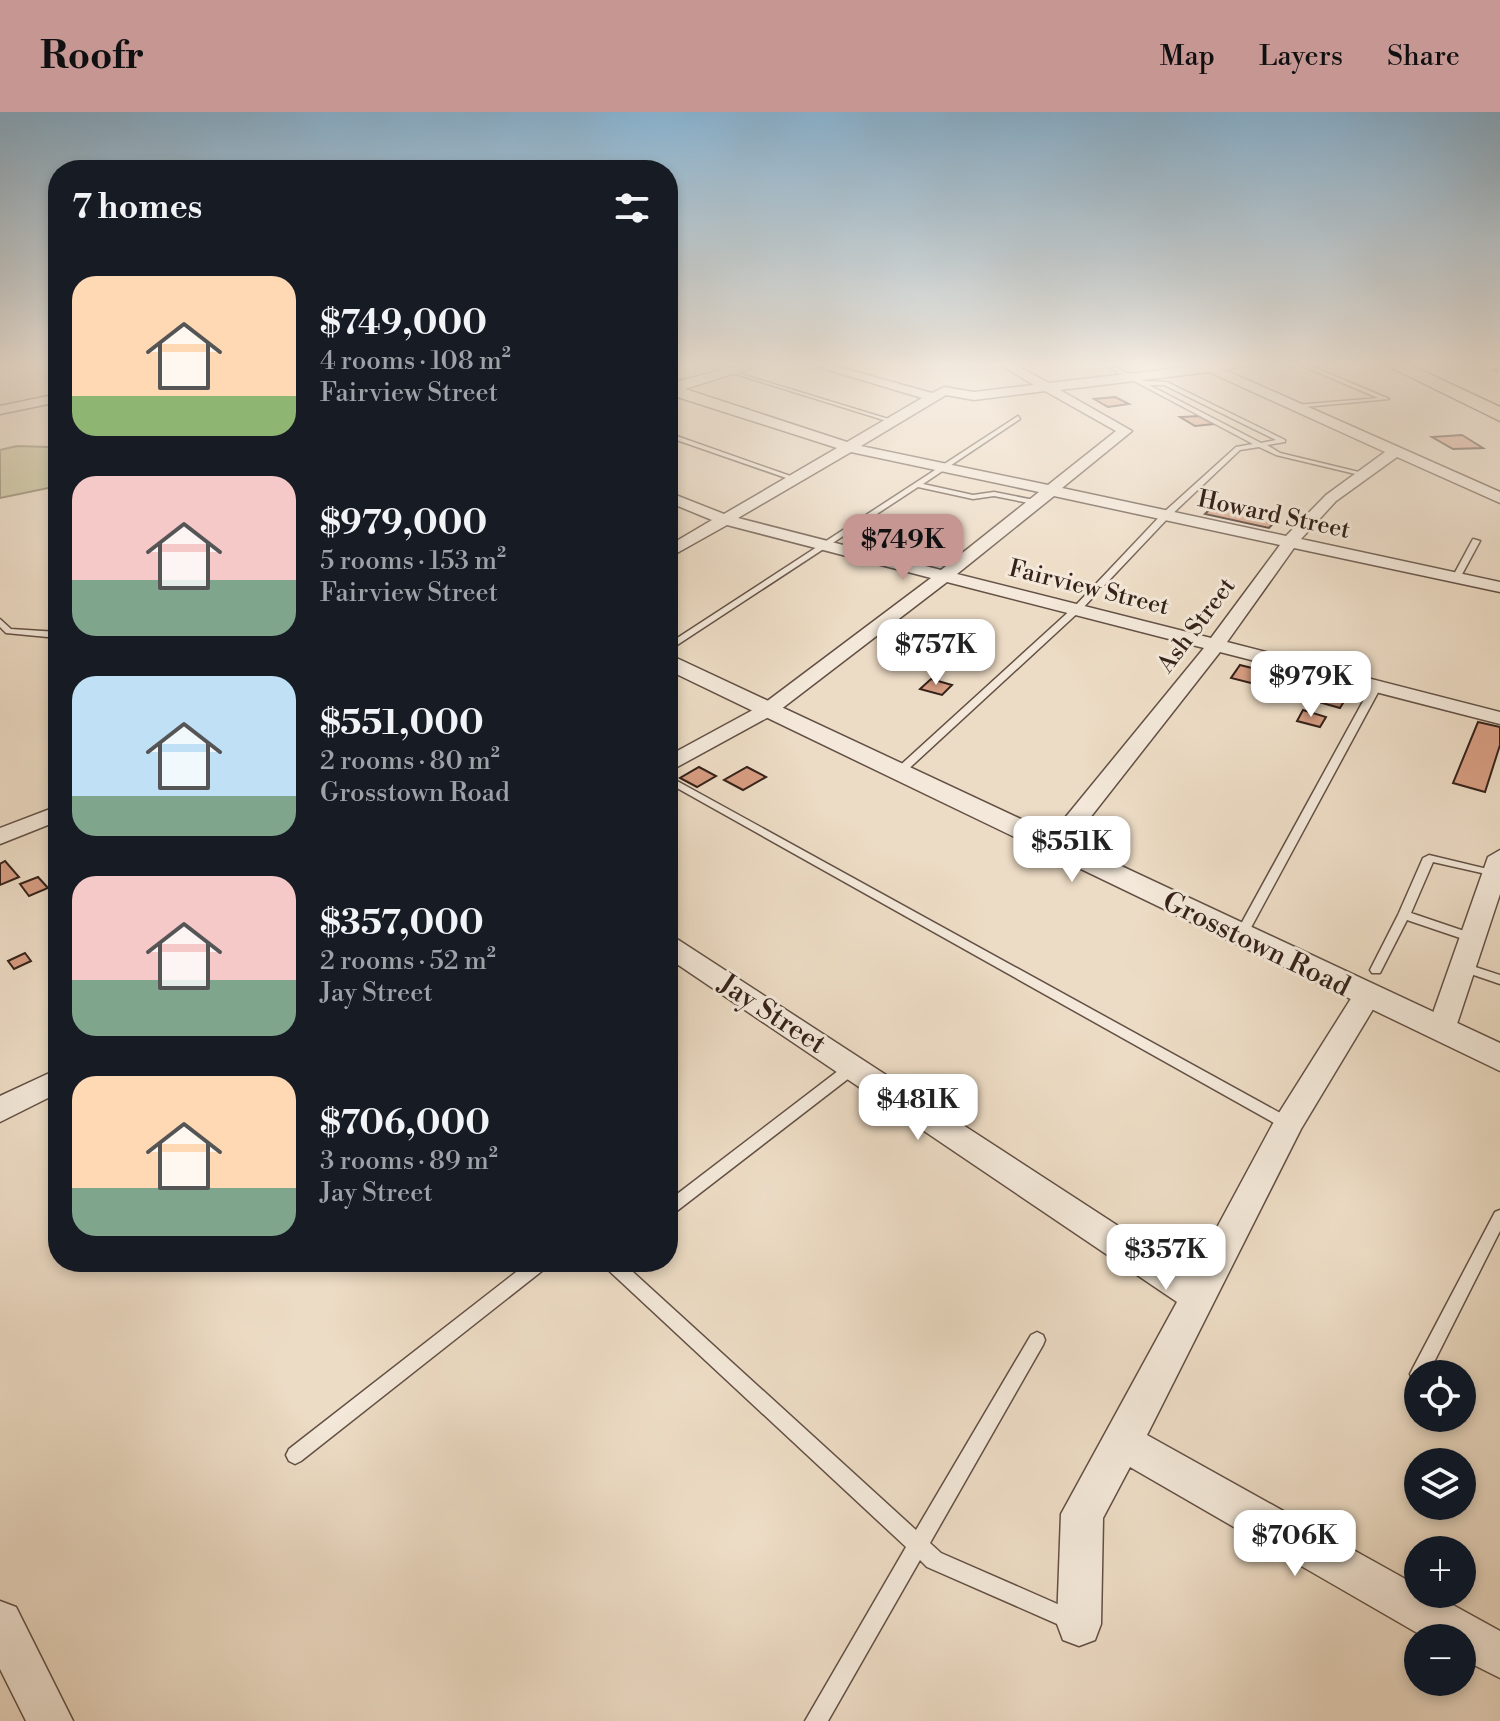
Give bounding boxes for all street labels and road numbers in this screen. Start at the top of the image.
street label: Howard Street [1195,484,1353,546]
street label: Fairview Street [1005,554,1173,623]
street label: Ash Street [1151,572,1243,680]
street label: Grosstown Road [1157,884,1356,1005]
street label: Jay Street [711,966,833,1062]

